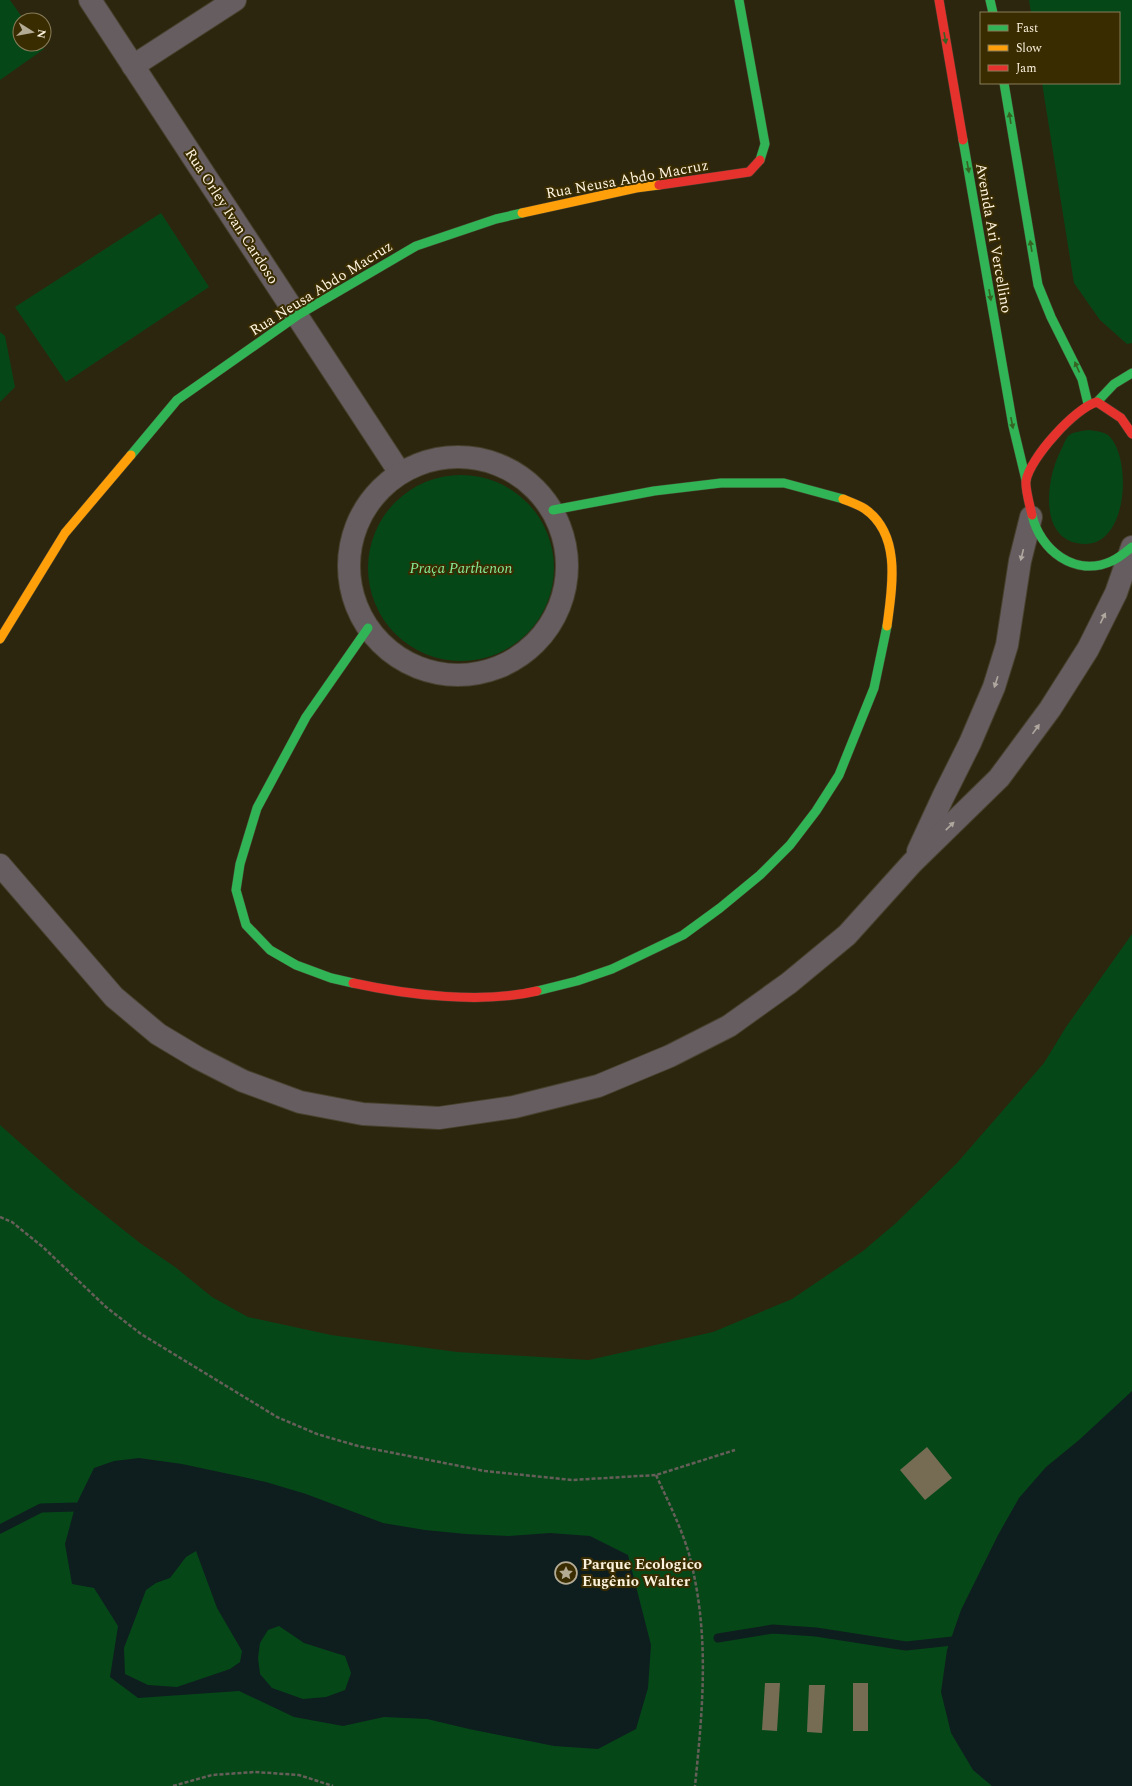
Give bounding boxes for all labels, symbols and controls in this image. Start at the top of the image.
north arrow [12,12,52,52]
legend [980,12,1120,84]
text: Fast [1016,19,1038,38]
text: N [32,28,51,40]
one-way arrow [943,32,949,45]
text: Slow [1016,39,1042,58]
text: Jam [1016,59,1037,78]
one-way arrow [1007,112,1013,124]
street label: Rua Orley Ivan Cardoso [179,144,284,289]
street label: Rua Neusa Abdo Macruz [544,154,710,205]
one-way arrow [965,160,971,173]
street label: Avenida Ari Vercellino [969,161,1018,315]
street label: Rua Neusa Abdo Macruz [245,235,397,342]
one-way arrow [1028,240,1034,252]
one-way arrow [987,288,993,301]
one-way arrow [1074,361,1080,372]
one-way arrow [1010,417,1016,429]
one-way arrow [1018,548,1024,561]
park label: Praça Parthenon [409,557,513,580]
one-way arrow [1100,612,1106,624]
one-way arrow [992,676,998,688]
one-way arrow [1031,723,1040,734]
one-way arrow [945,821,955,831]
place label: Parque Ecologico Eugênio Walter [582,1553,702,1593]
place icon: Parque Ecologico Eugênio Walter [553,1560,579,1586]

